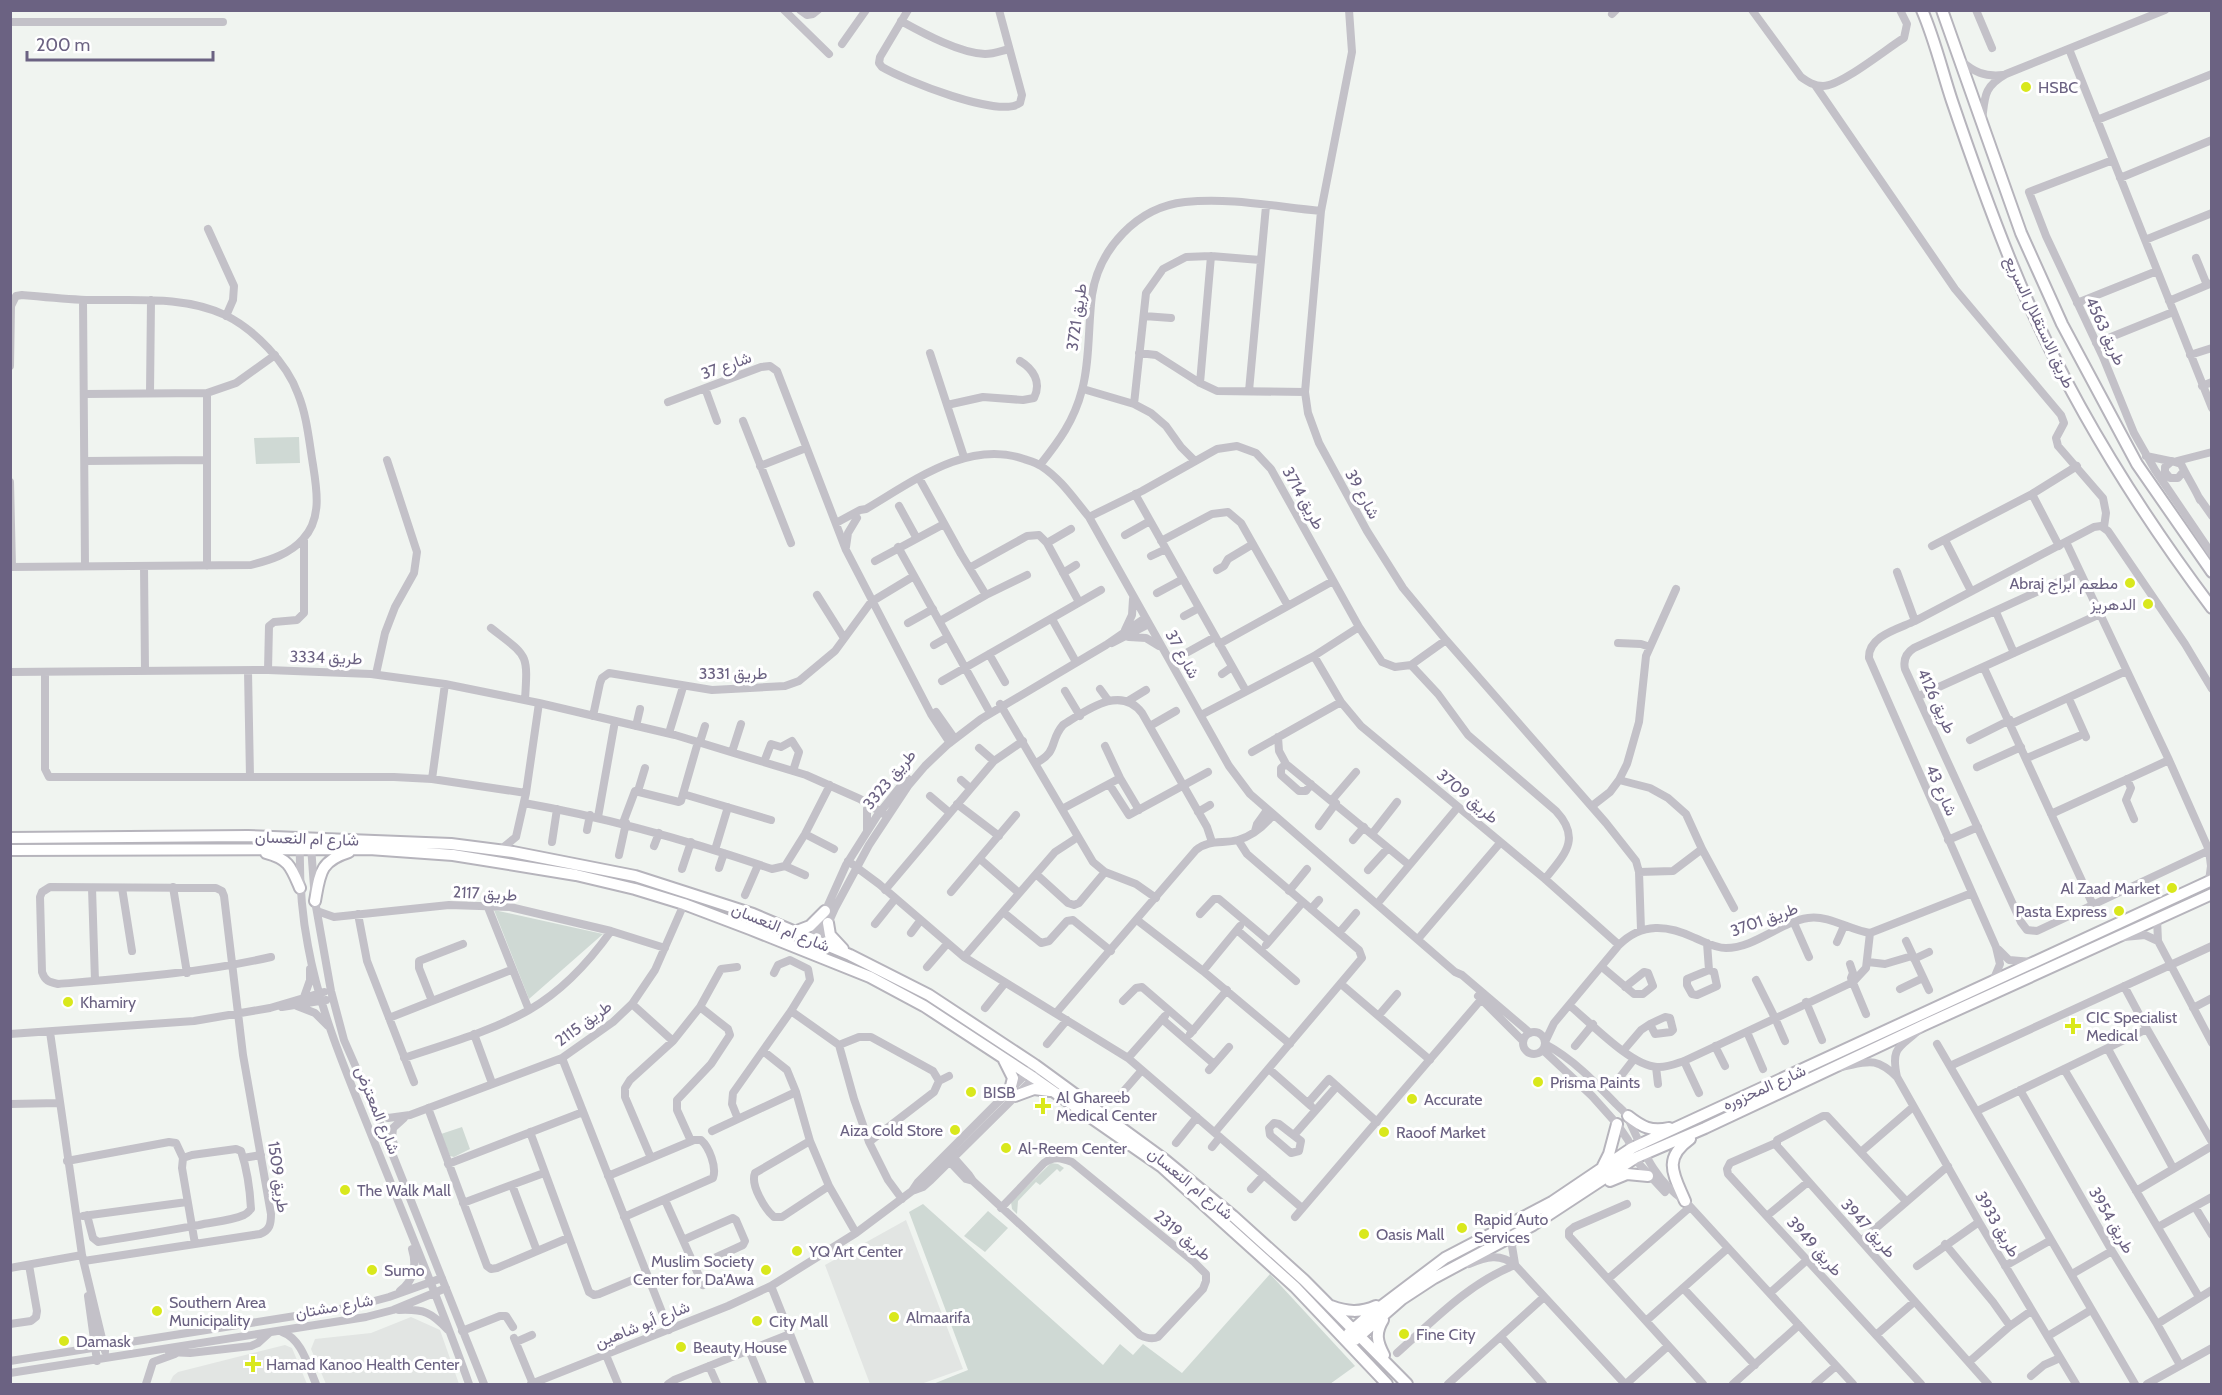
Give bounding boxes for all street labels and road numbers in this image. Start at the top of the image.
street label: طريق الاستقلال السريع [1999,253,2079,392]
street label: طريق 3721 [1062,282,1092,352]
street label: طريق 4563 [2081,294,2130,369]
street label: شارع 37 [698,348,755,385]
street label: طريق 3714 [1278,464,1329,533]
street label: شارع 39 [1340,466,1384,523]
street label: شارع 37 [1160,627,1204,683]
street label: طريق 3334 [289,647,363,669]
street label: طريق 3331 [699,664,767,684]
street label: طريق 4126 [1912,666,1960,737]
street label: طريق 3323 [859,746,921,814]
street label: شارع 43 [1920,762,1961,819]
street label: طريق 3709 [1432,765,1502,828]
street label: شارع ام النعسان [255,827,359,852]
street label: طريق 2117 [452,882,518,906]
street label: طريق 3701 [1728,898,1801,941]
street label: شارع ام النعسان [728,899,833,958]
street label: طريق 2115 [551,997,616,1051]
street label: شارع المحزوره [1720,1061,1809,1116]
street label: شارع المعترض [349,1063,404,1158]
street label: طريق 1509 [263,1140,293,1214]
street label: شارع ام النعسان [1143,1143,1237,1225]
street label: طريق 3954 [2084,1184,2138,1257]
street label: طريق 3933 [1970,1188,2024,1261]
street label: طريق 3947 [1837,1195,1900,1262]
street label: طريق 2319 [1150,1206,1215,1266]
street label: طريق 3949 [1782,1213,1846,1281]
street label: شارع مشتان [294,1290,375,1325]
street label: شارع أبو شاهين [592,1297,693,1354]

